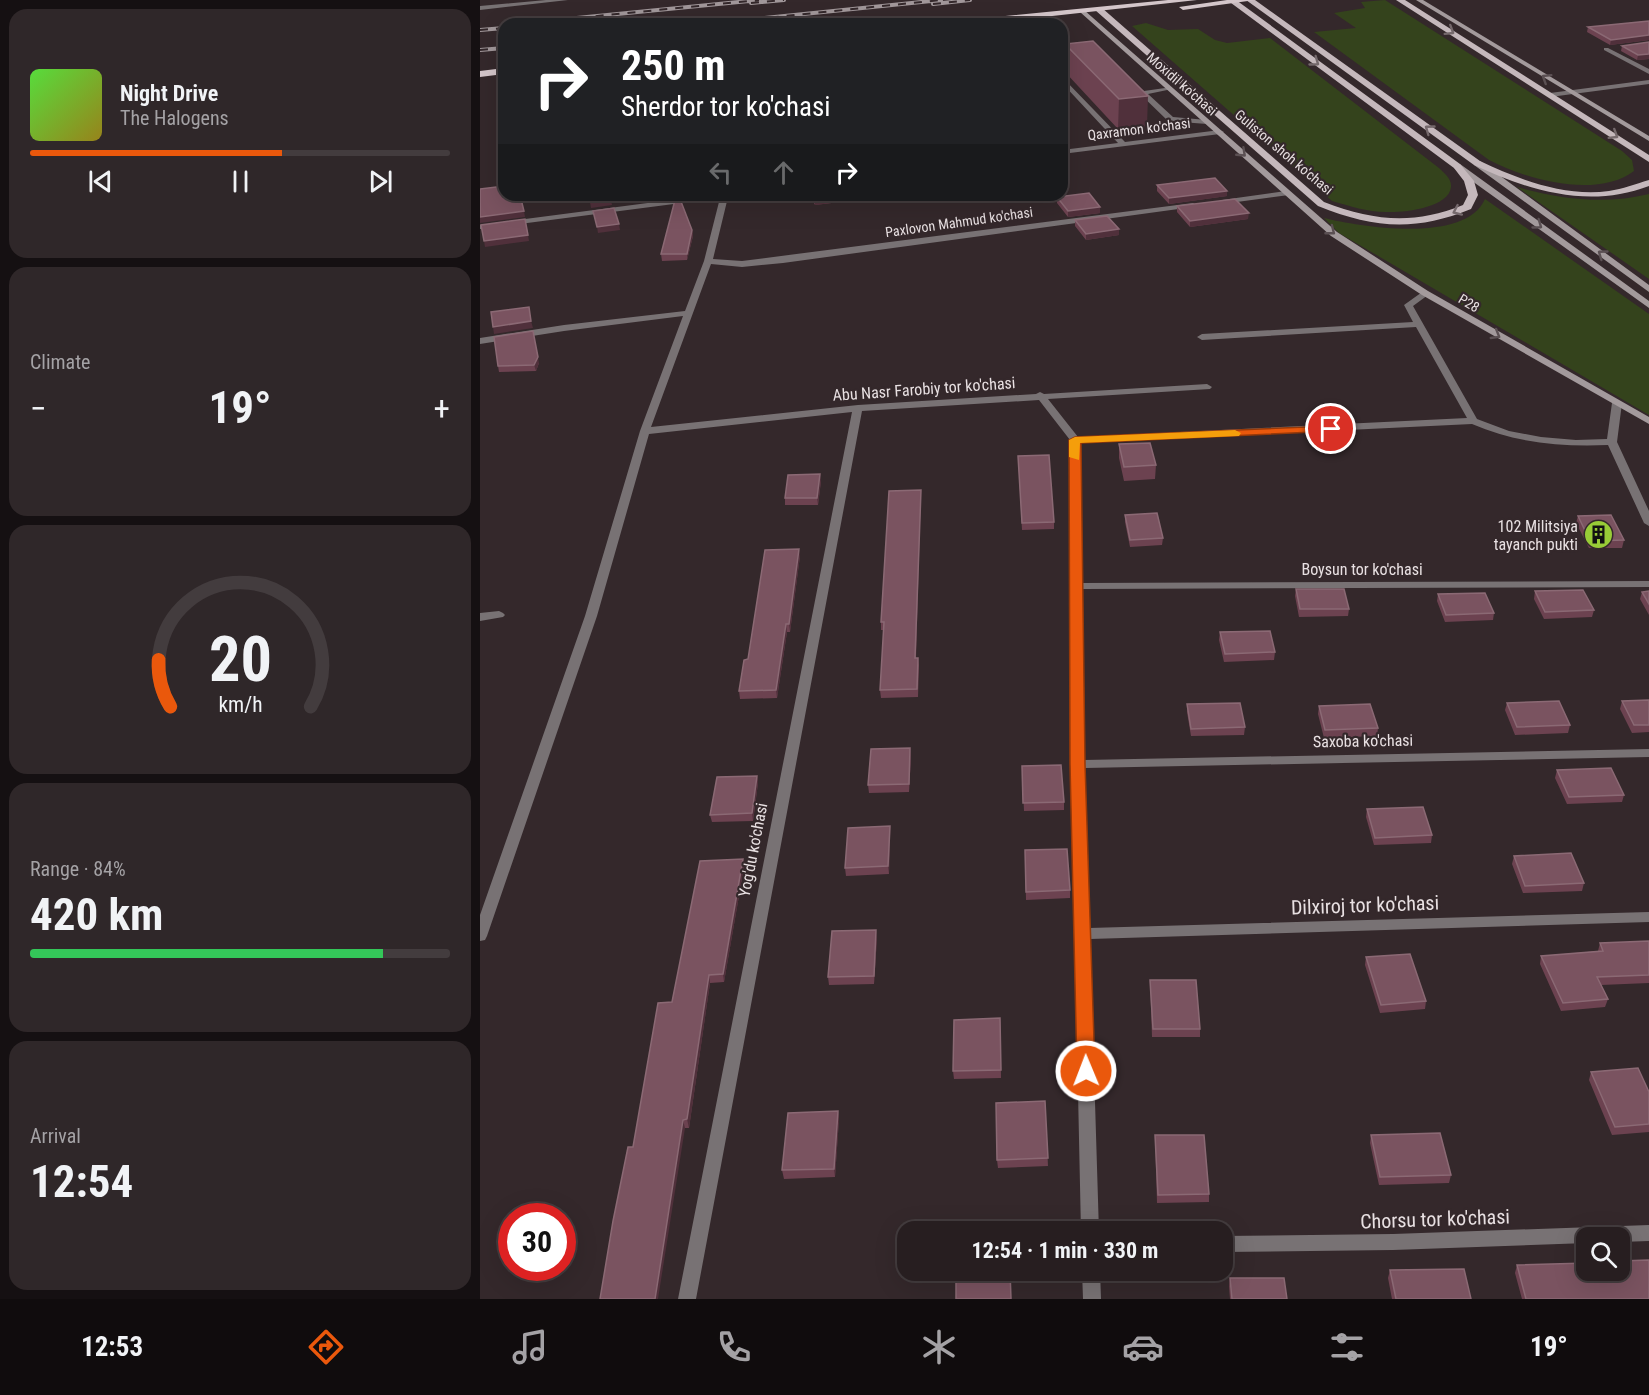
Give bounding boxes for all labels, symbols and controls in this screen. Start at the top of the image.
one-way arrow [1443,24,1454,35]
text: 250 m [621,41,726,90]
icon: right [522,42,600,120]
street label: Moxidil ko'chasi [1144,49,1220,119]
one-way arrow [1308,54,1319,65]
one-way arrow [1542,73,1552,85]
text: Night Drive [120,81,218,106]
text: Sherdor tor ko'chasi [621,91,831,123]
text: The Halogens [120,106,229,130]
street label: Guliston shoh ko'chasi [1232,106,1336,198]
street label: Qaxramon ko'chasi [1087,115,1191,143]
one-way arrow [1425,125,1436,136]
one-way arrow [1608,128,1619,139]
one-way arrow [1235,146,1246,157]
icon: left [704,156,737,189]
icon: ahead [767,156,800,189]
icon: right [830,156,863,189]
icon: previous [84,165,117,198]
icon: pause [224,165,257,198]
icon: next [364,165,397,198]
street label: Paxlovon Mahmud ko'chasi [884,204,1034,240]
one-way arrow [1453,204,1464,216]
one-way arrow [1531,217,1542,228]
one-way arrow [1324,224,1335,235]
one-way arrow [1597,251,1608,262]
street label: Р28 [1456,291,1482,315]
one-way arrow [1490,327,1500,339]
text: Climate [30,350,90,374]
street label: Abu Nasr Farobiy tor ko'chasi [832,373,1016,405]
text: 19° [209,381,272,434]
text: − [30,389,47,428]
text: + [434,389,450,428]
pin [1305,403,1356,454]
icon: arrive [1314,412,1347,445]
place label: 102 Militsiya tayanch pukti [1494,517,1578,554]
building icon: 102 Militsiya tayanch pukti [1583,519,1615,551]
street label: Boysun tor ko'chasi [1301,560,1423,579]
text: 20 [208,623,272,696]
text: km/h [218,692,262,717]
street label: Saxoba ko'chasi [1313,731,1413,751]
street label: Yog'du ko'chasi [735,801,771,899]
text: Range · 84% [30,857,126,881]
text: 420 km [30,888,163,941]
street label: Dilxiroj tor ko'chasi [1290,890,1440,920]
position arrow [1054,1039,1118,1103]
text: Arrival [30,1124,81,1148]
text: 12:54 [30,1155,133,1208]
speed limit sign: 30 [498,1203,576,1281]
street label: Chorsu tor ko'chasi [1360,1204,1510,1234]
map controls [1576,1227,1630,1281]
button: search [1576,1227,1630,1281]
text: 12:54 · 1 min · 330 m [972,1238,1158,1263]
icon: directions [305,1326,347,1368]
icon: music [509,1326,551,1368]
icon: phone [713,1326,755,1368]
icon: climate [918,1326,960,1368]
icon: car [1122,1326,1164,1368]
icon: filters [1326,1326,1368,1368]
text: 12:53 [81,1331,143,1363]
text: 19° [1530,1331,1568,1363]

